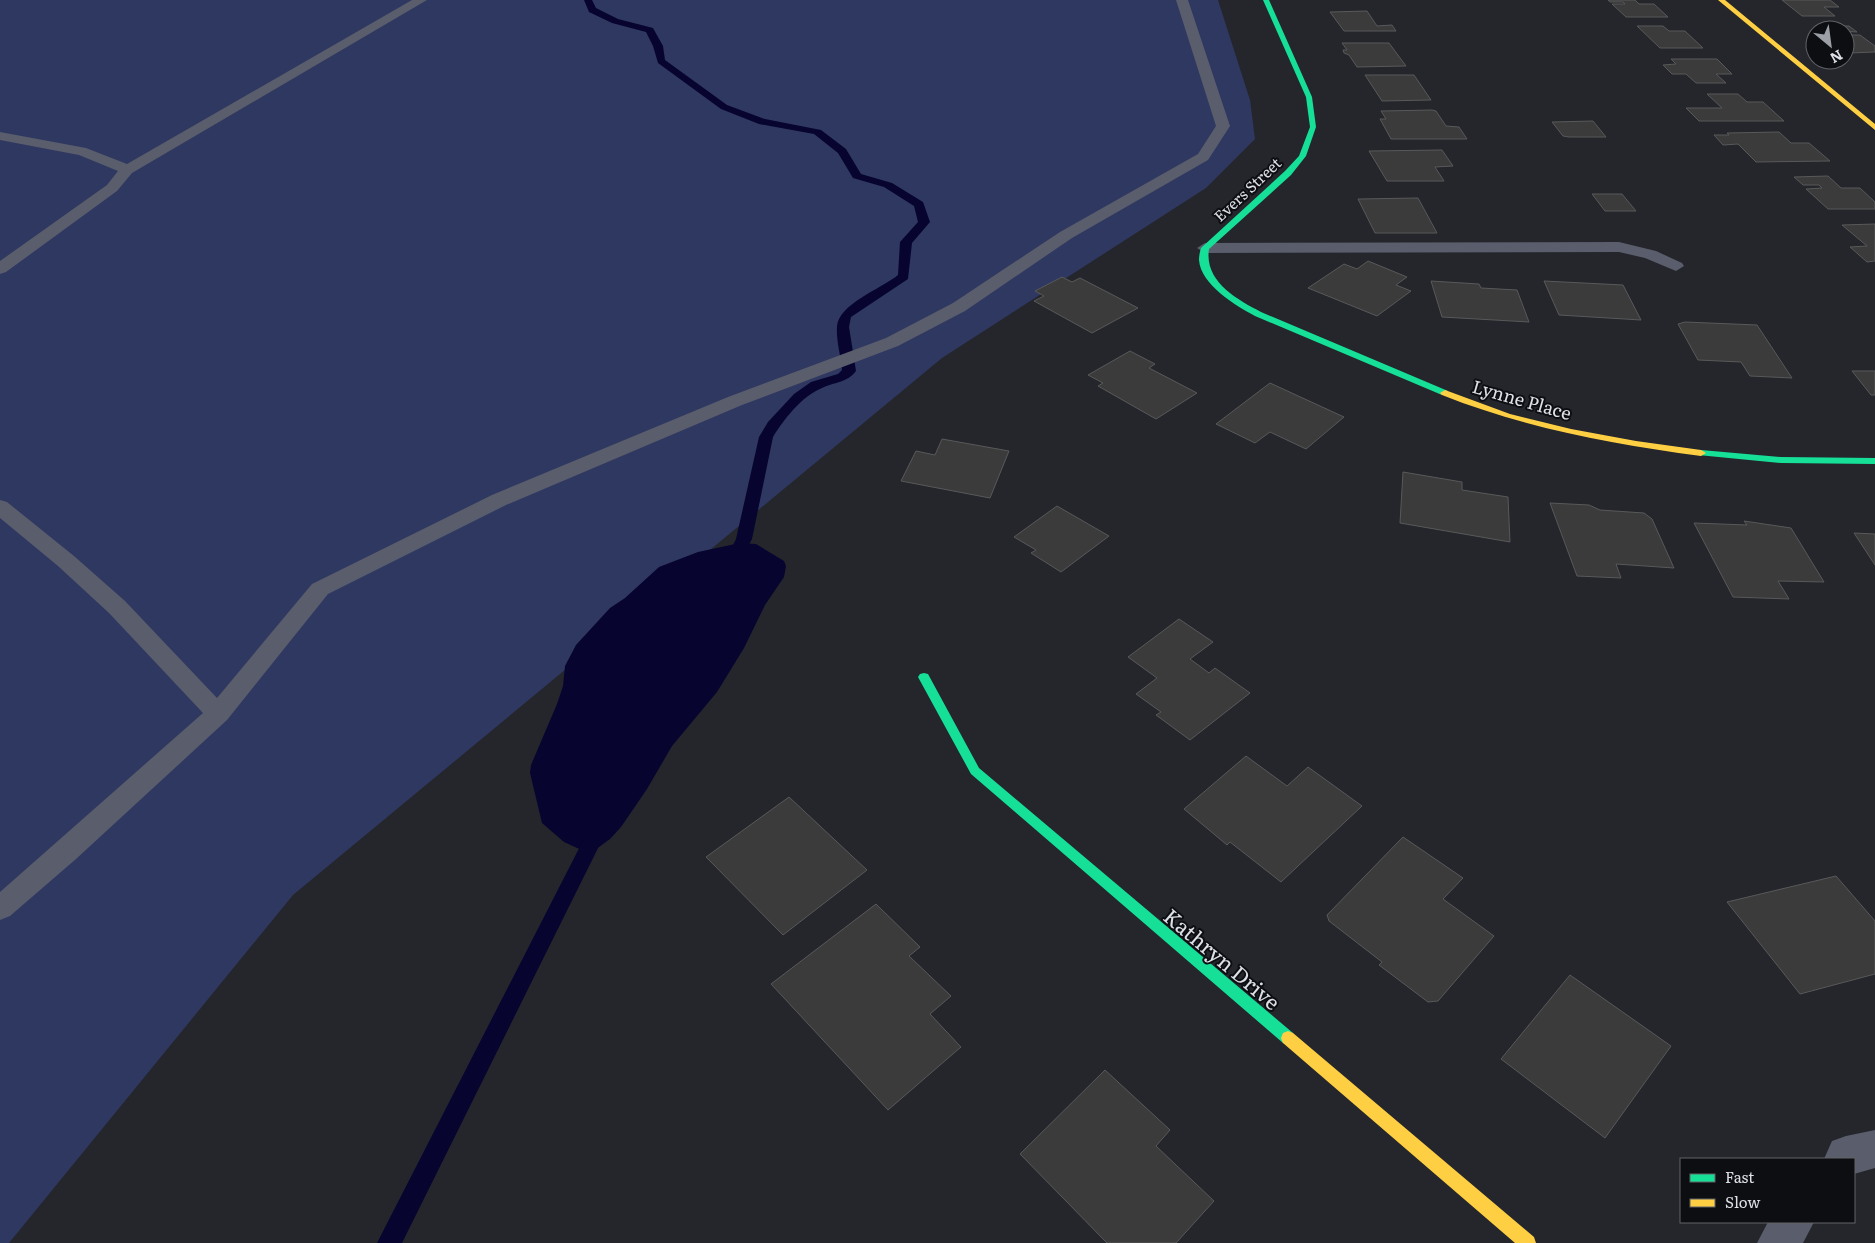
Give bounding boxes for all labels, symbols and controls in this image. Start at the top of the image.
north arrow [1805,20,1855,70]
text: N [1827,46,1847,69]
street label: Evers Street [1208,152,1286,226]
street label: Lynne Place [1469,372,1575,426]
street label: Kathryn Drive [1158,900,1288,1016]
legend [1680,1158,1855,1223]
text: Fast [1725,1165,1754,1188]
text: Slow [1725,1190,1760,1213]

